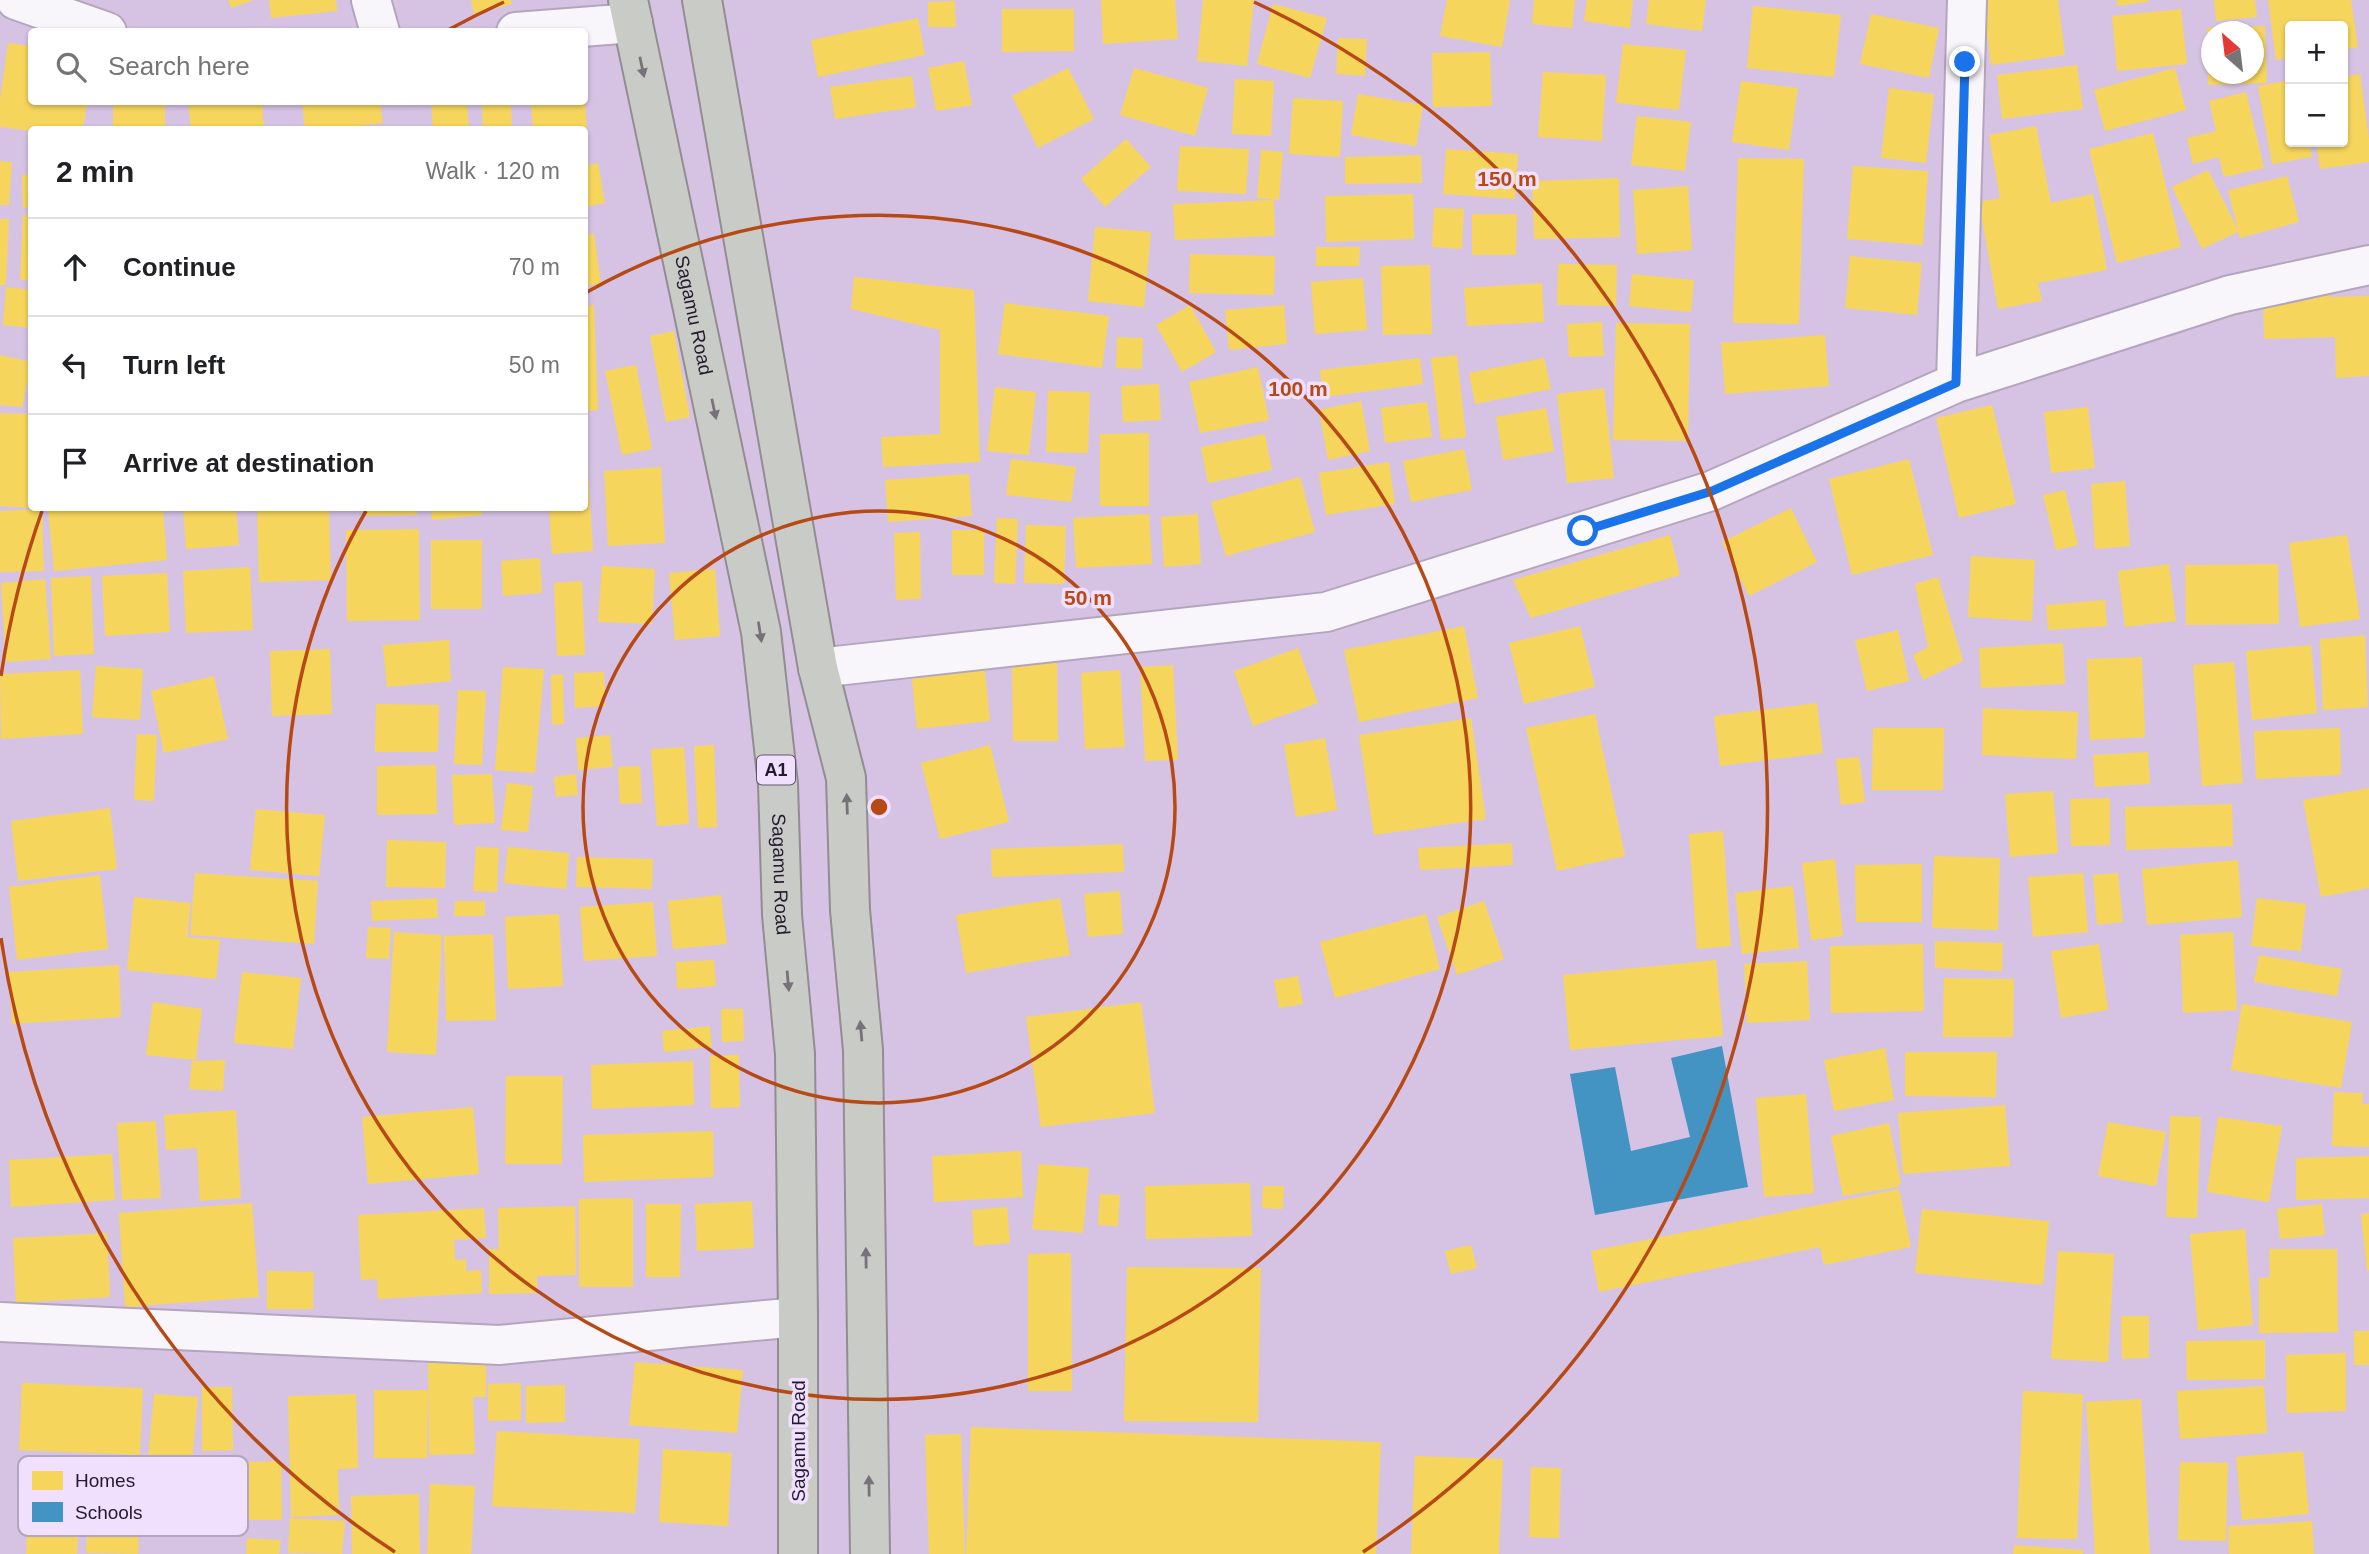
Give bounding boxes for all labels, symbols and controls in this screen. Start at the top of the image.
north arrow [2201,21,2264,84]
map controls [2285,21,2348,147]
button: + [2285,21,2348,84]
search box [28,28,588,105]
route end [1949,46,1980,77]
icon: search [52,48,90,86]
text: Search here [108,51,250,81]
one-way arrow [636,56,647,78]
button: − [2285,84,2348,147]
text: 2 min [56,155,134,188]
text: Walk · 120 m [425,158,560,184]
text: 150 m [1477,167,1537,190]
icon: ahead [56,248,94,286]
text: Continue [123,252,236,282]
street label: Sagamu Road [672,253,717,377]
text: 70 m [509,254,560,280]
icon: left [56,346,94,384]
text: Turn left [123,350,225,380]
text: 50 m [509,352,560,378]
text: 100 m [1268,377,1328,400]
one-way arrow [709,398,720,420]
icon: arrive [56,444,94,482]
text: Arrive at destination [123,448,374,478]
route start [1567,515,1598,546]
text: 50 m [1064,586,1112,609]
one-way arrow [755,621,766,643]
road number: A1 [757,756,795,784]
one-way arrow [841,793,853,815]
centre of rings [867,795,891,819]
street label: Sagamu Road [768,813,794,936]
one-way arrow [783,970,794,992]
one-way arrow [855,1020,866,1042]
one-way arrow [860,1247,872,1269]
street label: Sagamu Road [788,1380,809,1502]
legend [18,1456,248,1536]
text: Homes [75,1470,135,1491]
one-way arrow [863,1475,875,1497]
text: Schools [75,1502,143,1523]

